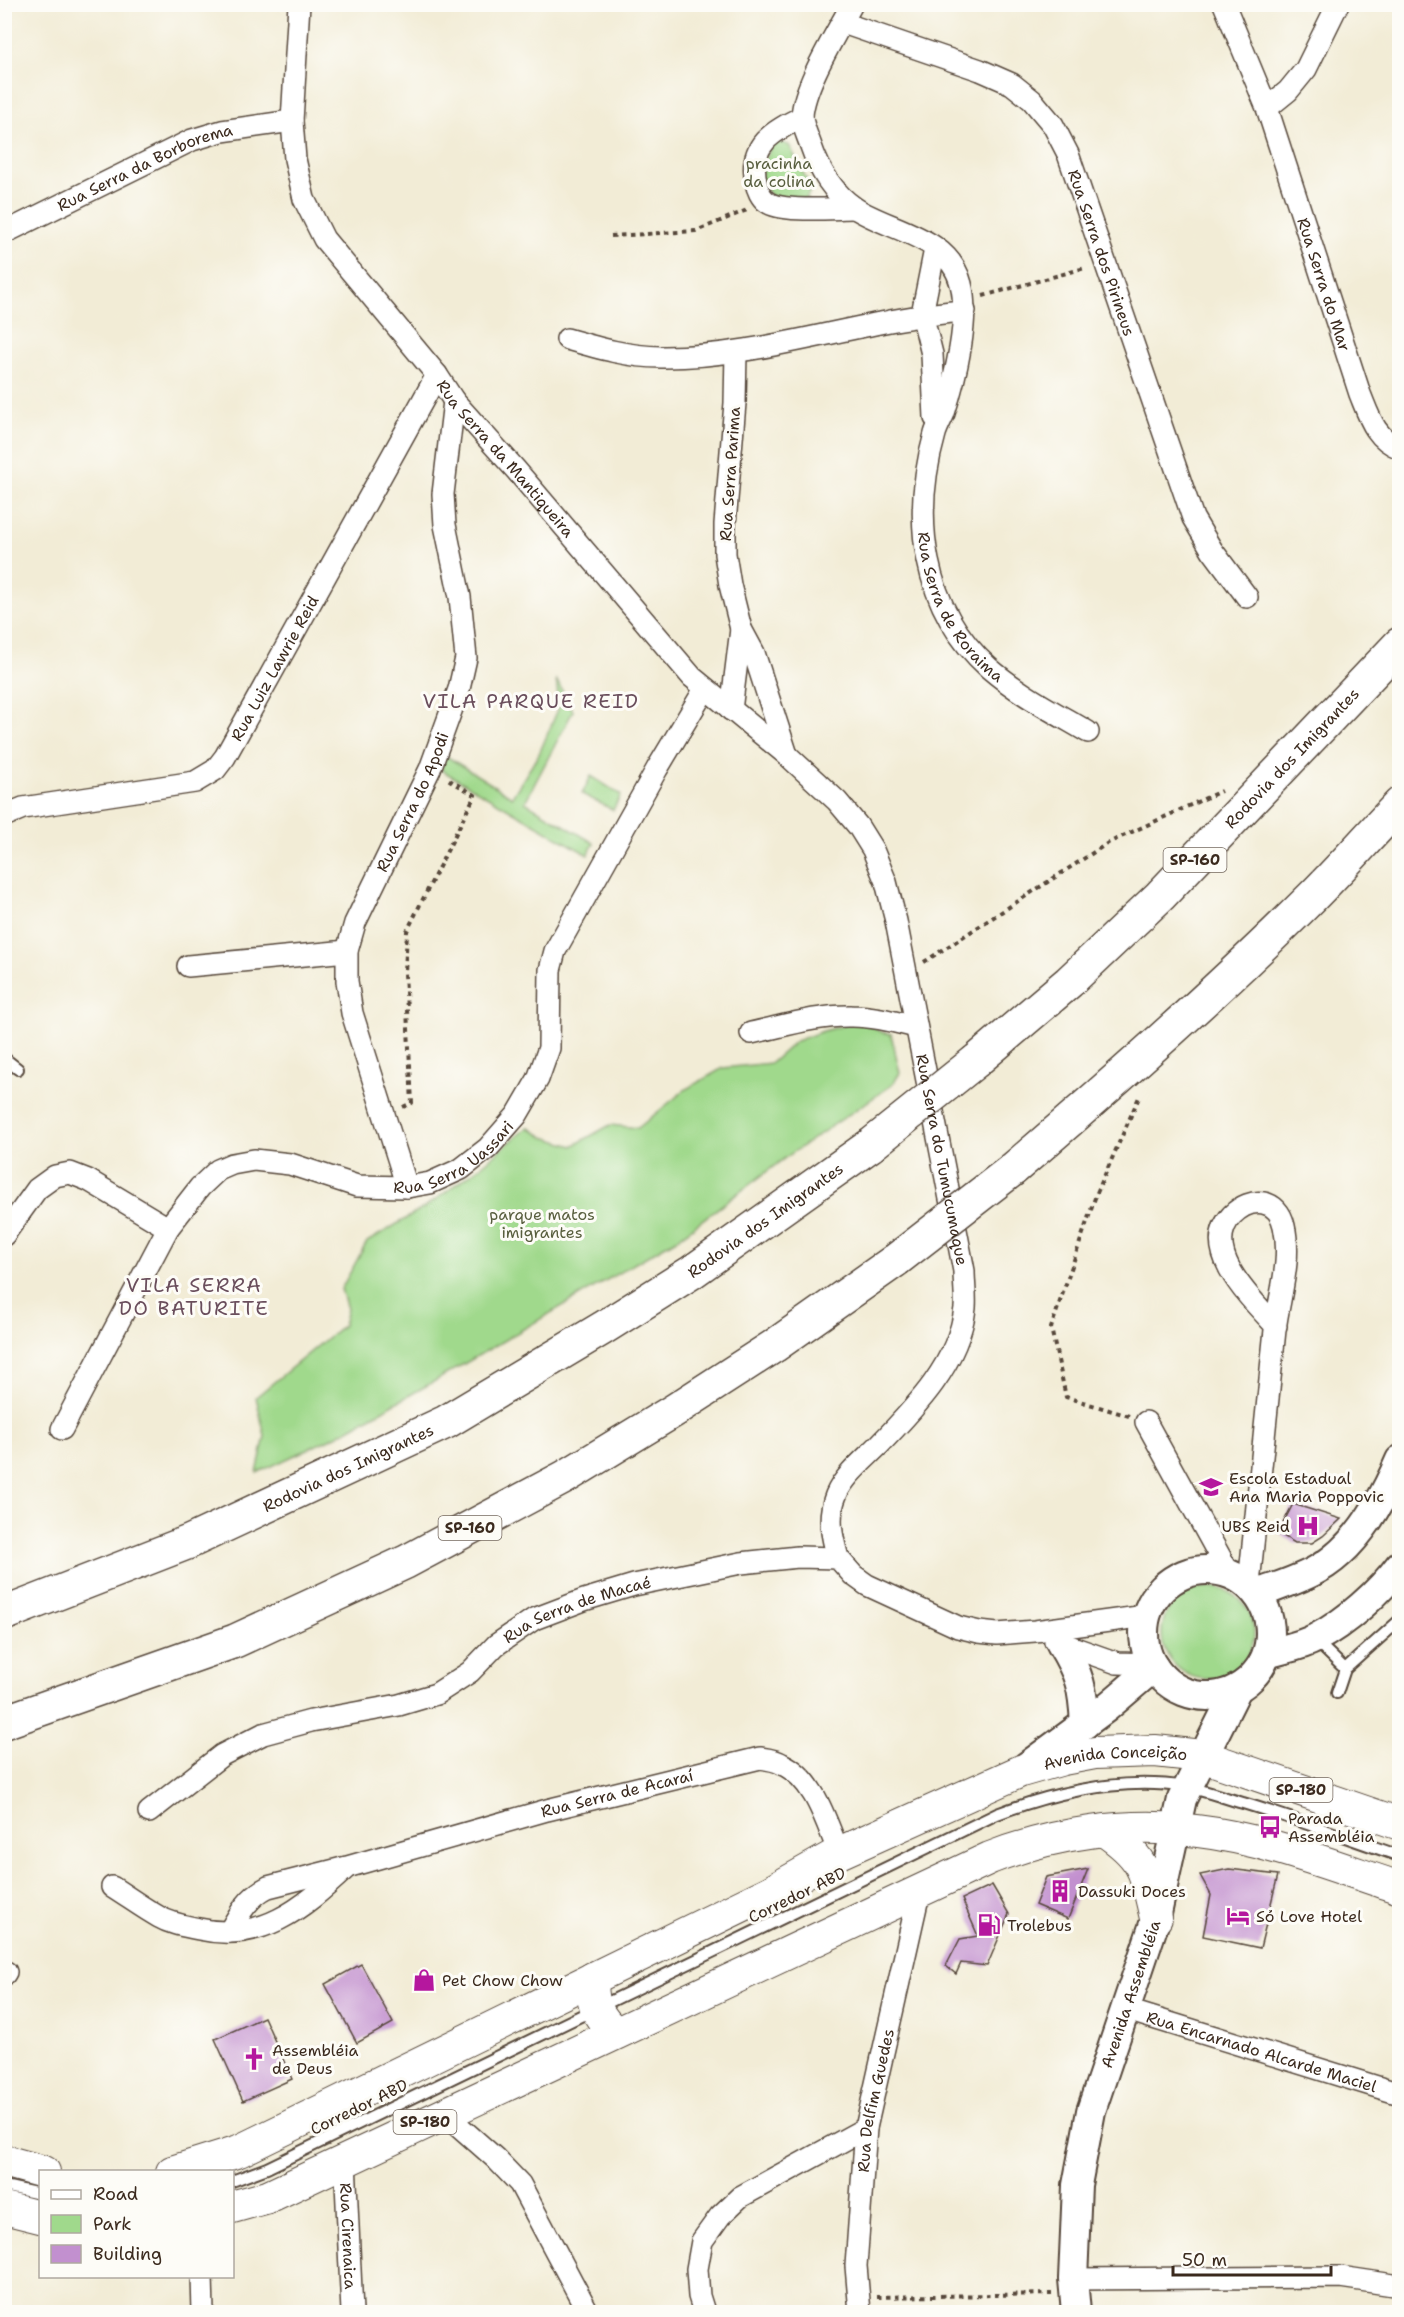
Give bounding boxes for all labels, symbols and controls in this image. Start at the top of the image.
street label: Rua Serra da Borborema [53,119,234,216]
park label: pracinha da colina [743,153,815,192]
street label: Rua Serra dos Pirineus [1064,167,1140,339]
street label: Rua Serra do Mar [1293,215,1356,354]
street label: Rua Serra da Mantiqueira [432,376,579,541]
street label: Rua Serra Parima [715,406,745,542]
street label: Rua Serra de Roraima [914,531,1008,686]
street label: Rua Luiz Lawrie Reid [226,591,323,745]
street label: Rodovia dos Imigrantes [1220,683,1363,833]
district label: VILA PARQUE REID [423,688,640,714]
street label: Rua Serra do Apodi [371,729,453,875]
road number: SP-160 [1164,848,1226,872]
street label: Rua Serra do Tumucumaque [912,1052,973,1267]
street label: Rua Serra Uassari [393,1116,518,1198]
street label: Rodovia dos Imigrantes [683,1158,847,1283]
park label: parque matos imigrantes [489,1204,595,1243]
district label: VILA SERRA DO BATURITE [119,1272,269,1321]
street label: Rodovia dos Imigrantes [259,1419,437,1517]
place label: Escola Estadual Ana Maria Poppovic [1229,1468,1384,1507]
school or university icon: Escola Estadual Ana Maria Poppovic [1198,1474,1224,1500]
hospital icon: UBS Reid [1295,1513,1321,1539]
road number: SP-160 [438,1516,502,1540]
place label: UBS Reid [1221,1516,1290,1537]
street label: Rua Serra de Macaé [499,1571,653,1648]
street label: Avenida Conceição [1041,1740,1188,1775]
street label: Rua Serra de Acaraí [538,1764,696,1822]
road number: SP-180 [1270,1778,1332,1802]
place label: Parada Assembléia [1288,1808,1375,1847]
bus stop icon: Parada Assembléia [1257,1814,1283,1840]
street label: Corredor ABD [745,1862,849,1928]
building icon: Dassuki Doces [1047,1878,1073,1904]
place label: Dassuki Doces [1078,1881,1186,1902]
hotel icon: Só Love Hotel [1225,1903,1251,1929]
place label: Só Love Hotel [1256,1906,1362,1927]
fuel station icon: Trolebus [976,1912,1002,1938]
place label: Trolebus [1007,1915,1072,1936]
street label: Avenida Assembléia [1096,1917,1165,2071]
shop icon: Pet Chow Chow [411,1967,437,1993]
place label: Pet Chow Chow [442,1970,563,1991]
street label: Rua Encarnado Alcarde Maciel [1144,2006,1380,2097]
street label: Rua Delfim Guedes [852,2027,899,2173]
place label: Assembléia de Deus [272,2040,359,2079]
church icon: Assembléia de Deus [241,2046,267,2072]
street label: Corredor ABD [307,2074,411,2140]
road number: SP-180 [394,2110,456,2134]
legend [39,2170,234,2278]
text: Road [93,2182,138,2206]
street label: Rua Cirenaica [336,2182,361,2290]
text: Park [93,2212,132,2236]
scale bar [1173,2239,1330,2277]
text: Building [93,2242,162,2266]
text: 50 m [1182,2248,1227,2272]

